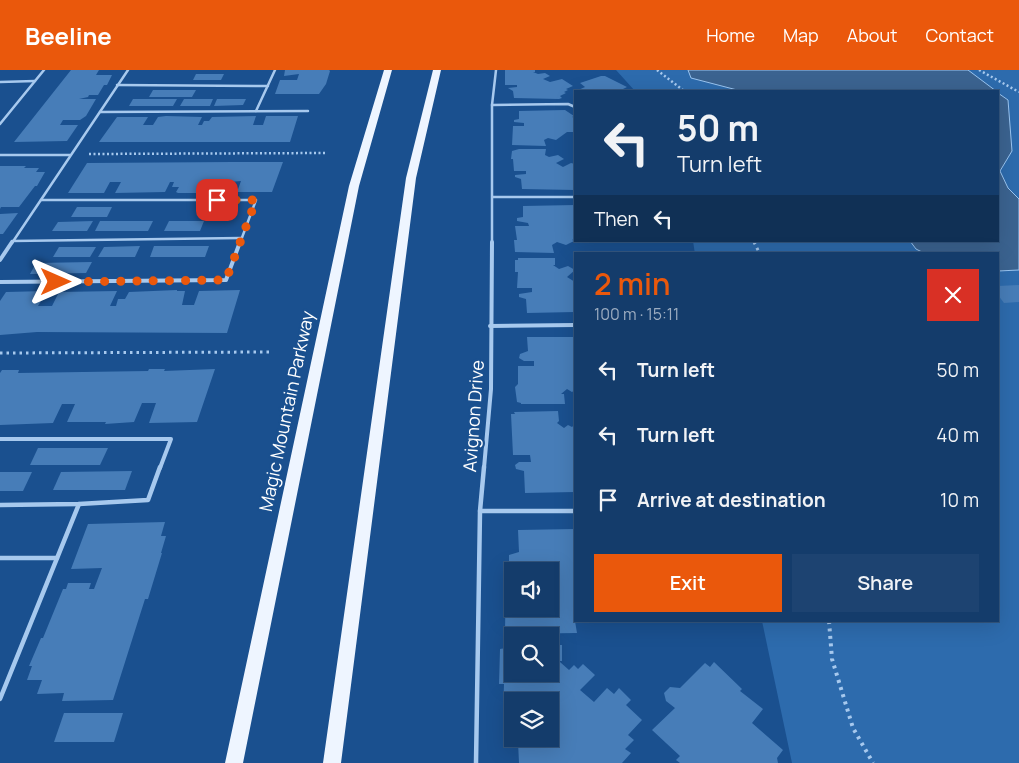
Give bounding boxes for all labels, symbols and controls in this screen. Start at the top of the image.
text: Beeline [25,19,112,52]
text: Home [706,23,755,47]
text: Map [783,23,819,47]
text: About [847,23,897,47]
text: Contact [925,23,994,47]
text: 50 m [677,104,759,152]
icon: left [594,110,659,175]
text: Turn left [677,149,762,179]
pin [196,179,238,221]
icon: arrive [203,186,231,214]
icon: left [649,205,677,233]
text: Then [594,206,639,232]
position arrow [29,255,81,307]
text: 2 min [594,263,670,304]
button: close [927,269,979,321]
text: 100 m · 15:11 [594,303,679,325]
street label: Magic Mountain Parkway [253,308,319,514]
icon: left [594,356,622,384]
text: Turn left [637,357,715,383]
text: 50 m [937,357,979,383]
street label: Avignon Drive [457,359,489,473]
icon: left [594,421,622,449]
text: Turn left [637,422,715,448]
text: 40 m [936,422,979,448]
icon: arrive [594,486,622,514]
text: Arrive at destination [637,487,826,513]
text: 10 m [940,487,979,513]
button: Exit [594,554,782,612]
button: Share [792,554,979,612]
map controls [504,562,559,747]
button: sound [504,562,559,617]
button: search [504,627,559,682]
button: layers [504,692,559,747]

